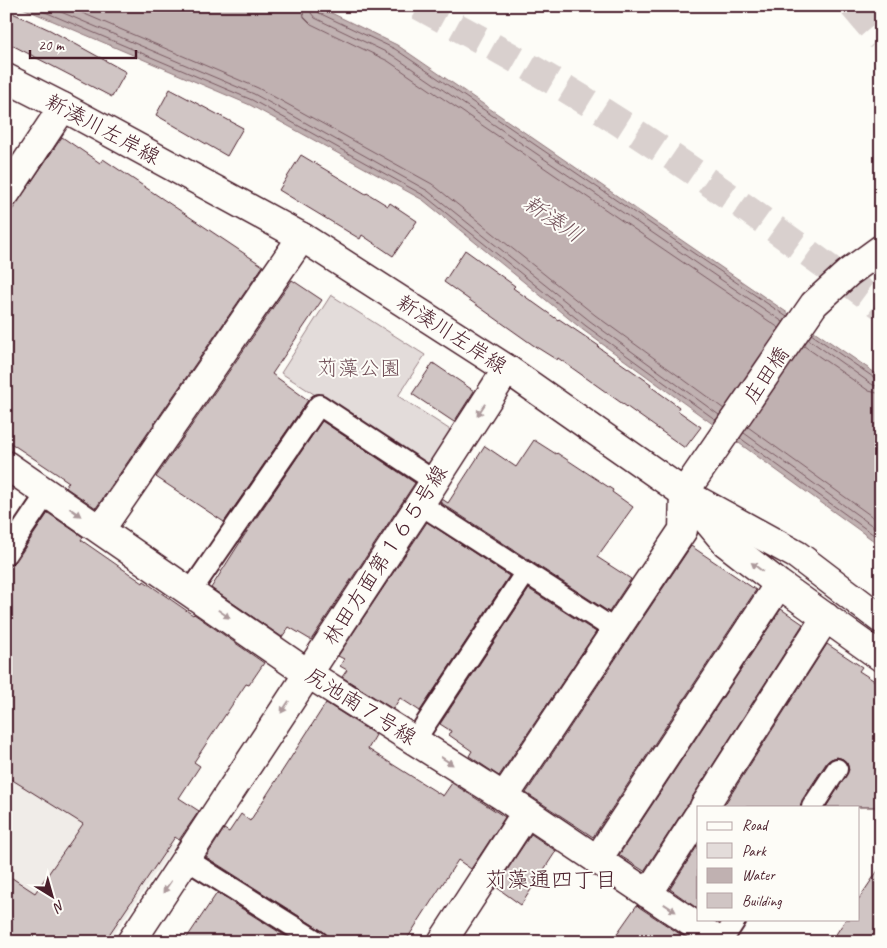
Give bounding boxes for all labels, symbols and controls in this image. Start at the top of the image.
scale bar [30,28,136,60]
text: 20 m [38,36,65,55]
street label: 新湊川左岸線 [41,88,165,170]
water label: 新湊川 [518,189,588,249]
street label: 新湊川左岸線 [392,289,512,379]
street label: 庄田橋 [738,342,794,408]
park label: 苅藻公園 [317,355,401,381]
one-way arrow [476,404,485,417]
street label: 林田方面第１６５号線 [317,460,453,650]
one-way arrow [68,508,82,517]
one-way arrow [751,561,764,572]
one-way arrow [217,609,231,619]
street label: 尻池南７号線 [301,662,421,750]
one-way arrow [280,700,290,713]
one-way arrow [441,756,454,765]
legend [697,806,860,920]
text: Road [742,816,769,835]
text: Park [742,842,767,861]
district label: 苅藻通四丁目 [485,866,617,894]
text: Water [742,866,776,885]
north arrow [28,870,78,920]
one-way arrow [163,880,172,893]
text: Building [742,892,782,911]
text: N [49,897,68,917]
one-way arrow [664,904,677,913]

